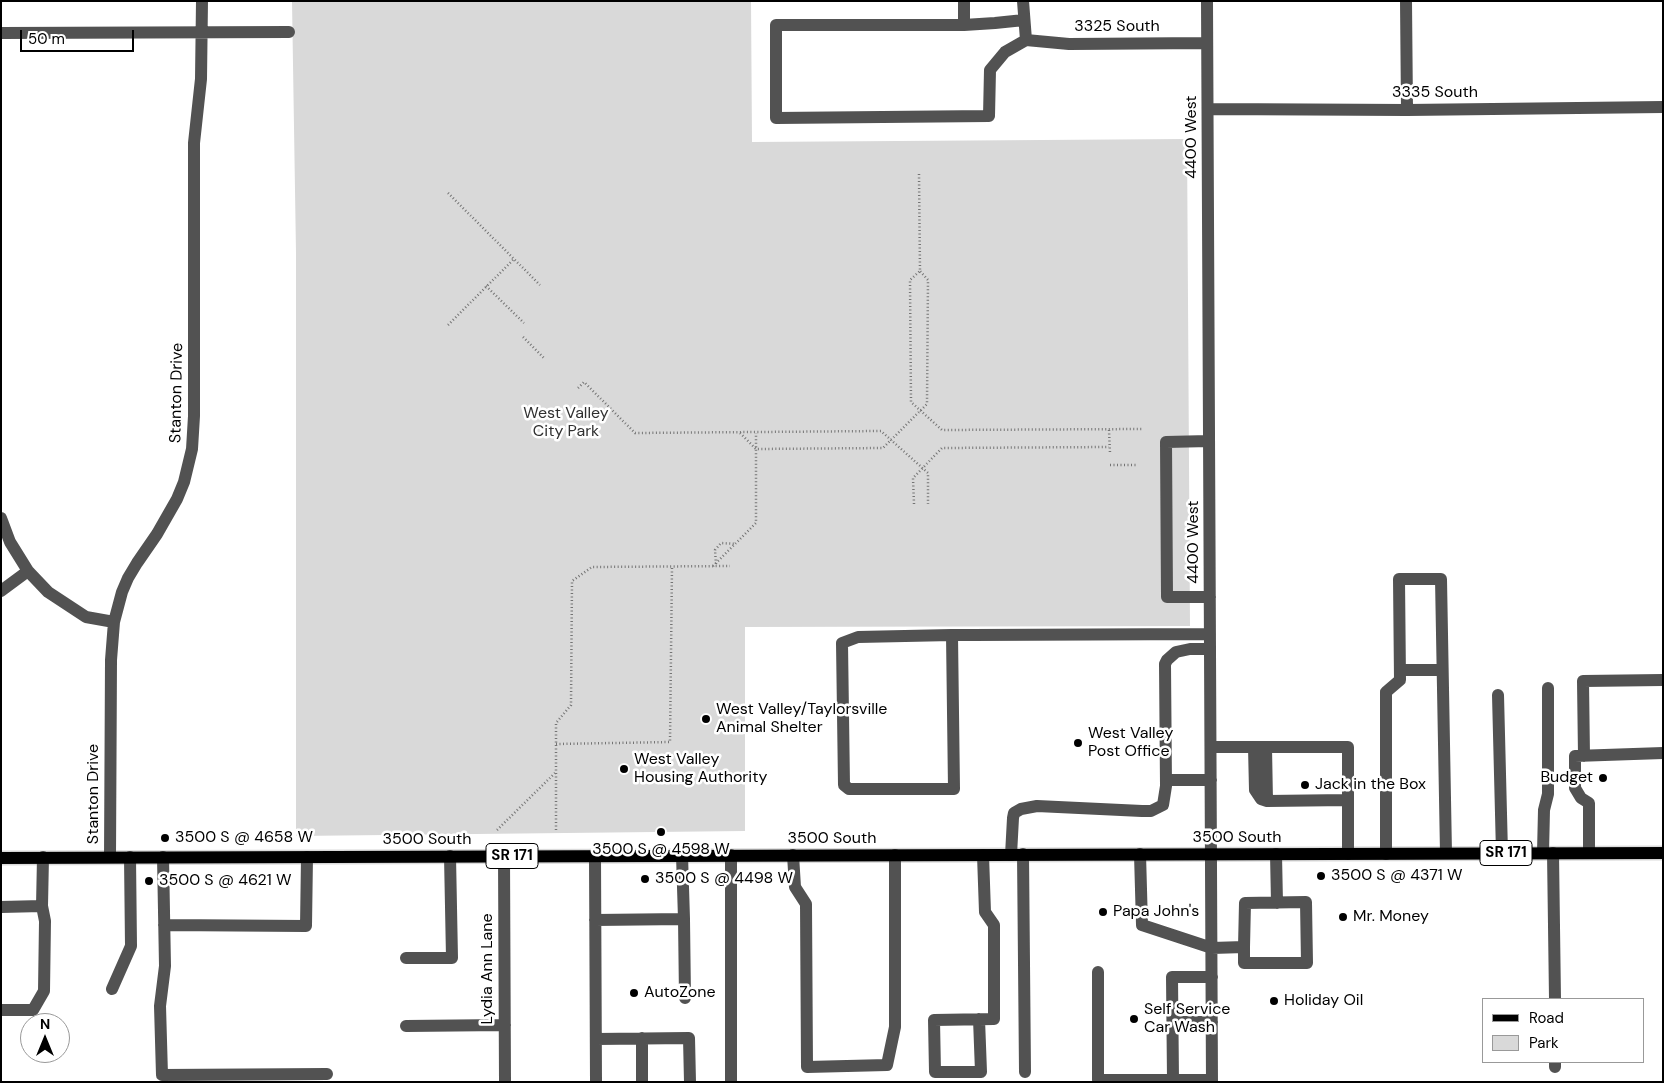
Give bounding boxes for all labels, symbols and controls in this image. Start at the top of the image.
street label: 3325 South [1074,17,1160,37]
scale bar [22,20,136,52]
text: 50 m [28,29,65,49]
street label: 3335 South [1392,83,1478,103]
street label: 4400 West [1182,95,1202,179]
street label: Stanton Drive [167,343,187,443]
park label: West Valley City Park [523,404,609,442]
street label: 4400 West [1184,500,1204,584]
place label: West Valley/Taylorsville Animal Shelter [716,700,887,738]
marker: West Valley/Taylorsville Animal Shelter [700,713,712,725]
place label: West Valley Post Office [1088,724,1173,762]
marker: West Valley Post Office [1072,737,1084,749]
street label: Stanton Drive [84,744,104,844]
place label: West Valley Housing Authority [634,750,767,788]
marker: West Valley Housing Authority [618,763,630,775]
place label: Budget [1540,768,1593,788]
marker: Budget [1597,772,1609,784]
place label: Jack in the Box [1315,775,1426,795]
marker: Jack in the Box [1299,779,1311,791]
marker: 3500 S @ 4598 W [655,826,667,838]
place label: 3500 S @ 4658 W [175,828,313,848]
street label: 3500 South [1193,828,1281,848]
street label: 3500 South [788,829,876,849]
street label: 3500 South [383,830,471,850]
marker: 3500 S @ 4658 W [159,832,171,844]
place label: 3500 S @ 4598 W [592,840,730,860]
road number: SR 171 [1480,840,1532,866]
road number: SR 171 [486,844,538,868]
place label: 3500 S @ 4371 W [1331,866,1462,886]
place label: 3500 S @ 4498 W [655,869,793,889]
marker: 3500 S @ 4371 W [1315,870,1327,882]
place label: 3500 S @ 4621 W [159,871,292,891]
marker: 3500 S @ 4498 W [639,873,651,885]
marker: 3500 S @ 4621 W [143,875,155,887]
place label: Papa John's [1113,902,1199,922]
marker: Papa John's [1097,906,1109,918]
place label: Mr. Money [1353,907,1429,927]
marker: Mr. Money [1337,911,1349,923]
street label: Lydia Ann Lane [478,913,498,1025]
place label: AutoZone [644,983,716,1003]
marker: AutoZone [628,987,640,999]
place label: Holiday Oil [1284,991,1363,1011]
marker: Holiday Oil [1268,995,1280,1007]
legend [1482,998,1644,1063]
place label: Self Service Car Wash [1144,1000,1230,1038]
text: Road [1529,1008,1564,1028]
north arrow [20,1013,70,1063]
marker: Self Service Car Wash [1128,1013,1140,1025]
text: N [40,1015,50,1033]
text: Park [1529,1033,1559,1053]

